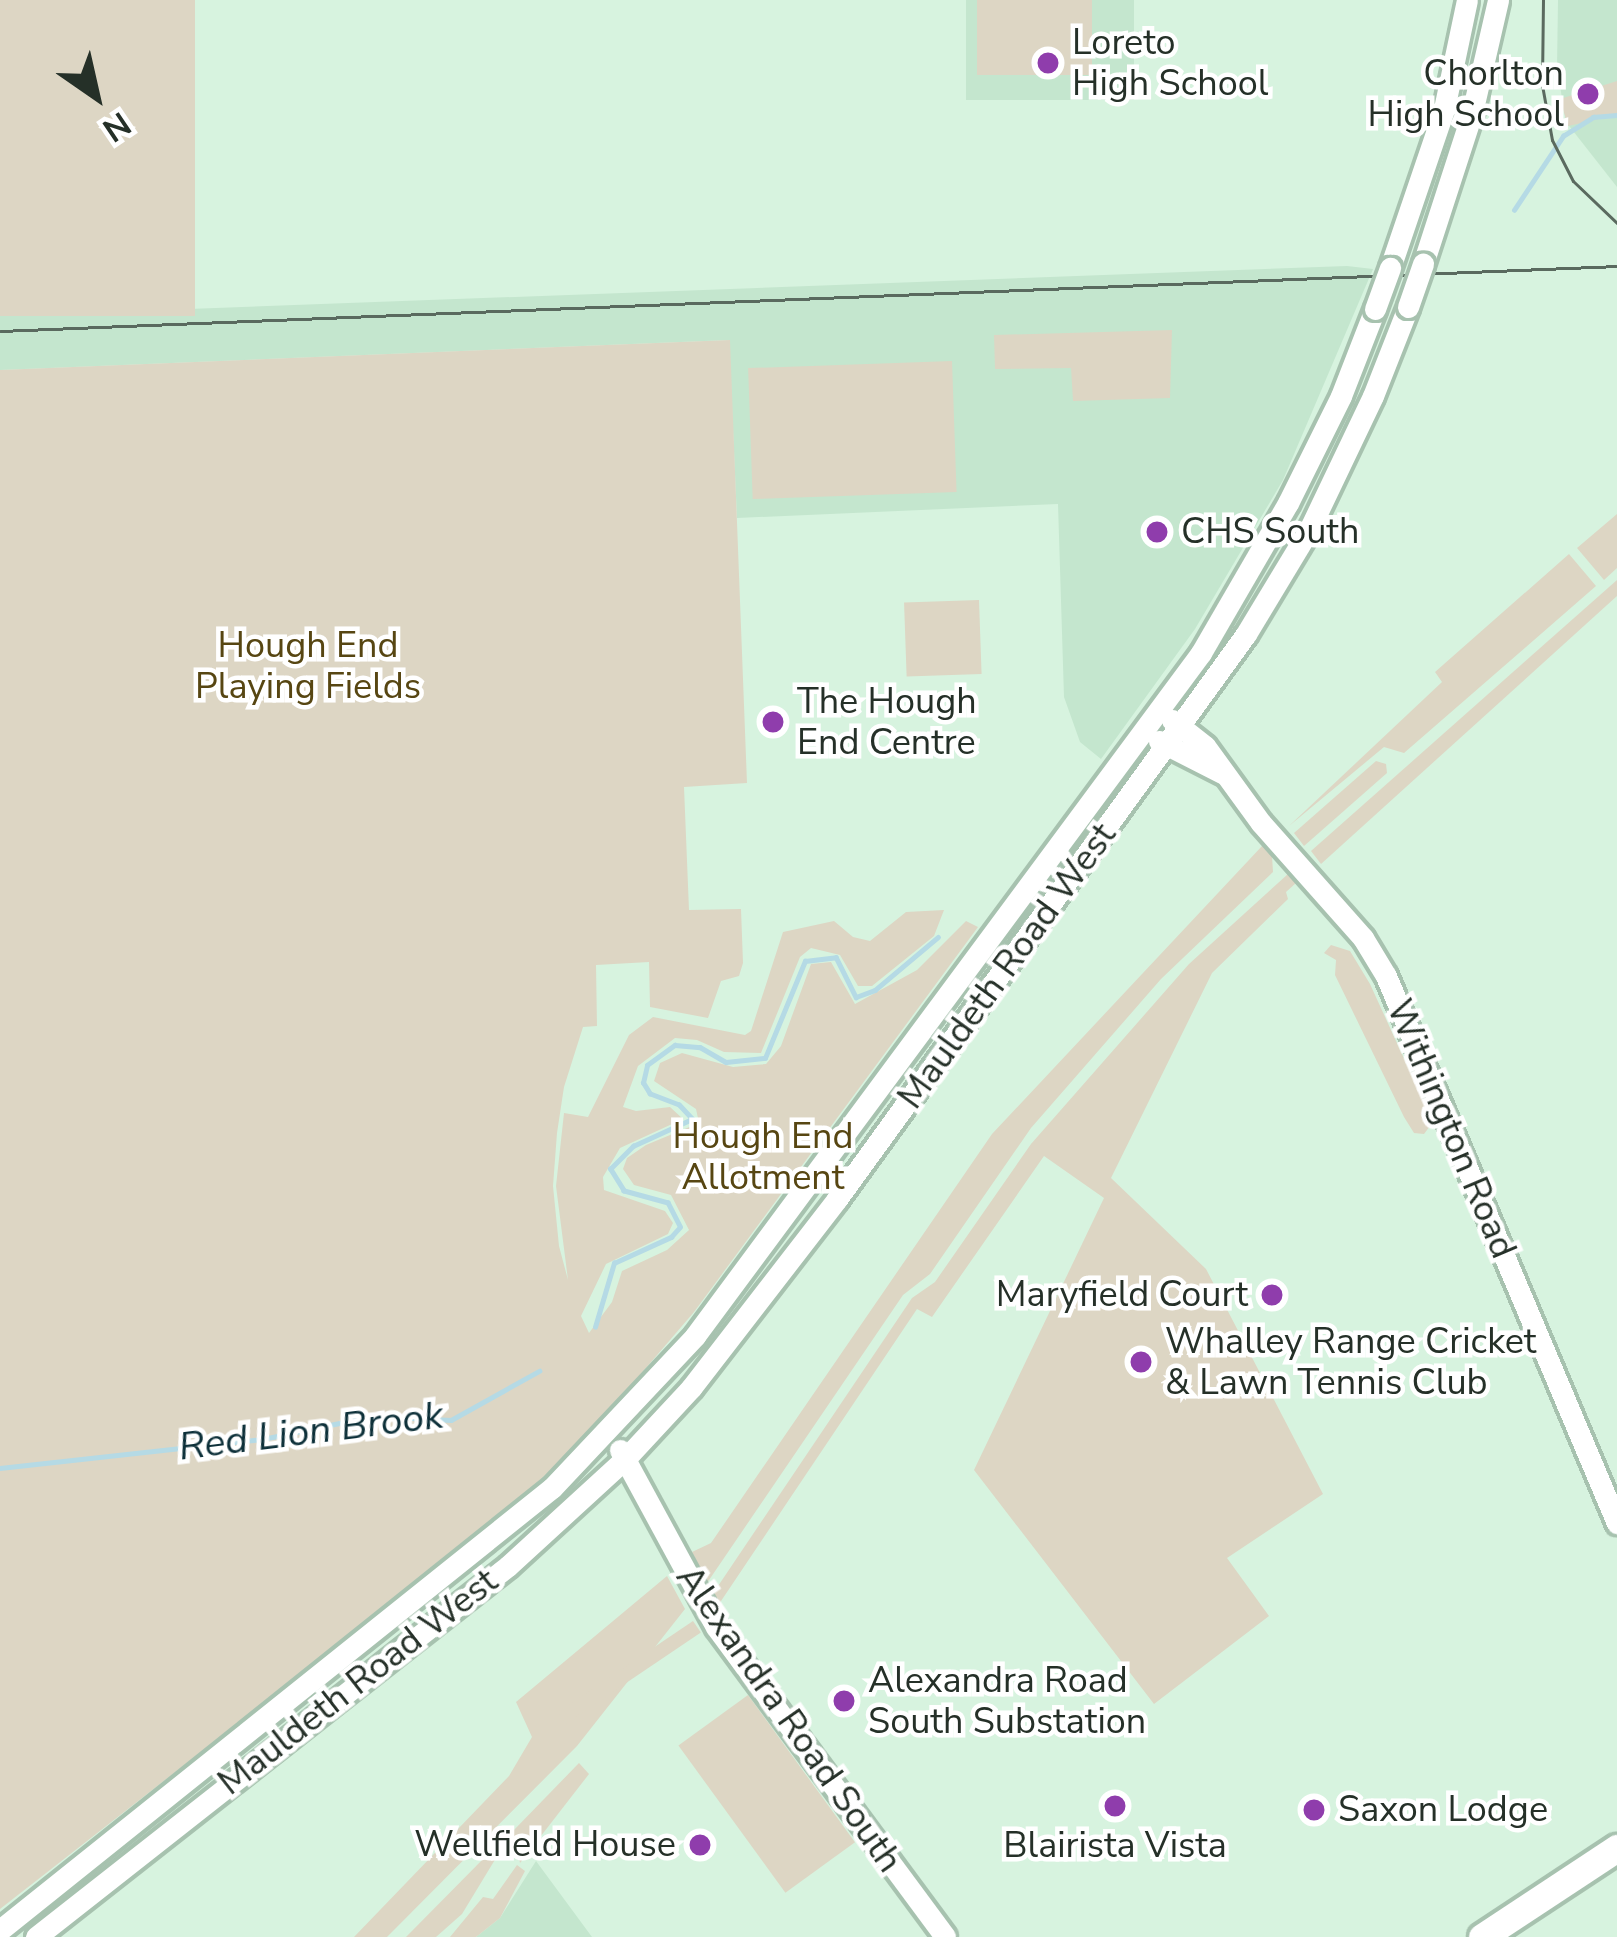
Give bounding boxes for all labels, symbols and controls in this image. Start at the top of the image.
place label: Loreto High School [1072,20,1268,105]
north arrow [36,36,156,156]
marker: Loreto High School [1035,50,1061,76]
place label: Chorlton High School [1368,51,1564,136]
marker: Chorlton High School [1575,81,1601,107]
text: N [94,101,139,152]
place label: CHS South [1181,510,1359,554]
marker: CHS South [1144,519,1170,545]
park label: Hough End Playing Fields [195,623,421,708]
place label: The Hough End Centre [797,679,977,764]
marker: The Hough End Centre [760,709,786,735]
street label: Mauldeth Road West [889,815,1125,1117]
street label: Withington Road [1377,993,1525,1265]
park label: Hough End Allotment [673,1114,853,1199]
place label: Maryfield Court [996,1273,1248,1317]
marker: Maryfield Court [1259,1282,1285,1308]
place label: Whalley Range Cricket & Lawn Tennis Club [1165,1319,1536,1404]
marker: Whalley Range Cricket & Lawn Tennis Club [1128,1349,1154,1375]
water label: Red Lion Brook [176,1393,446,1471]
street label: Alexandra Road South [667,1557,911,1881]
street label: Mauldeth Road West [210,1560,506,1804]
place label: Alexandra Road South Substation [868,1658,1146,1743]
marker: Alexandra Road South Substation [831,1688,857,1714]
place label: Saxon Lodge [1338,1788,1548,1832]
marker: Blairista Vista [1102,1793,1128,1819]
marker: Saxon Lodge [1301,1797,1327,1823]
place label: Wellfield House [414,1823,676,1867]
place label: Blairista Vista [1003,1824,1227,1868]
marker: Wellfield House [687,1832,713,1858]

